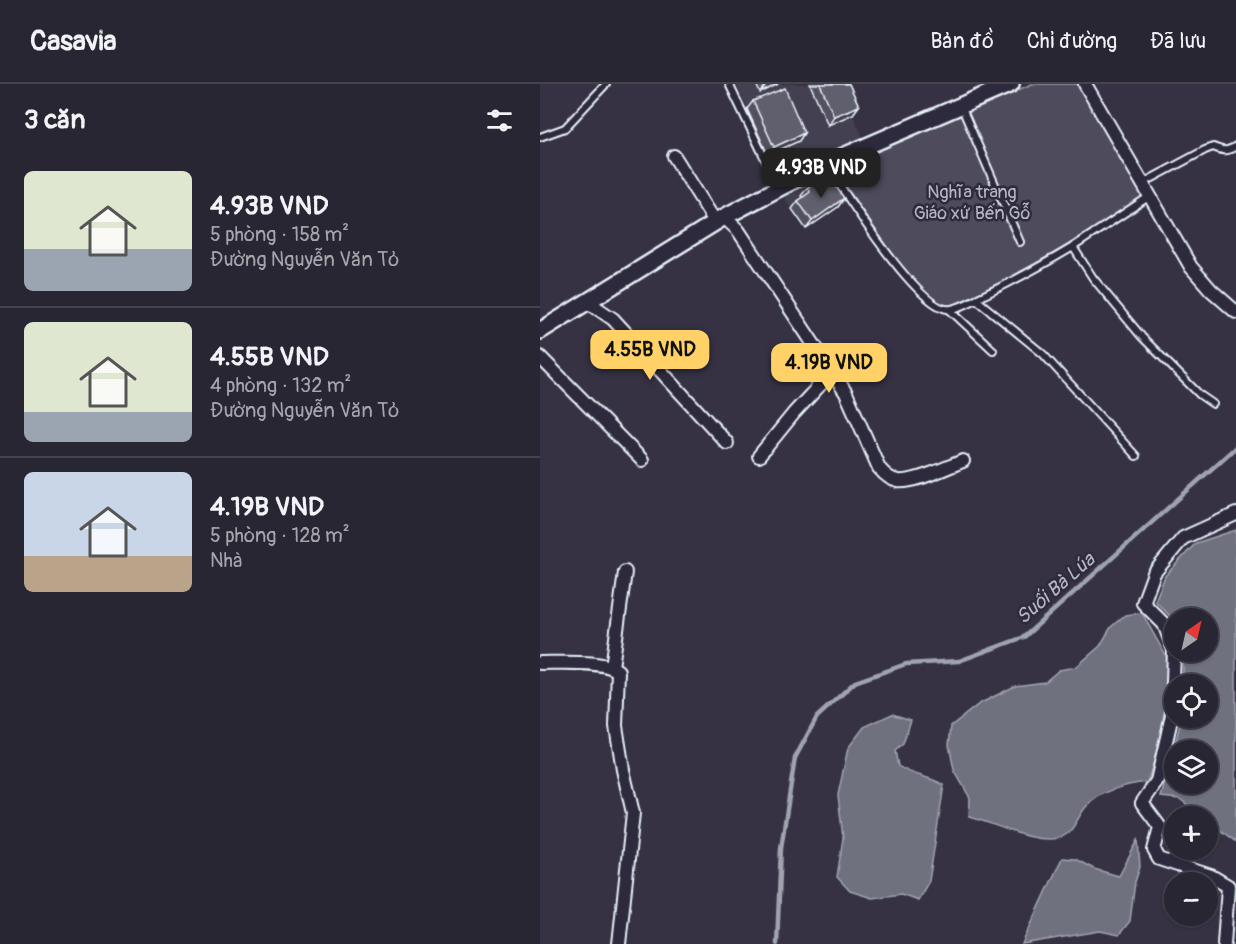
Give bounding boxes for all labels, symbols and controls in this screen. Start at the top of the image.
text: Casavia [30,24,116,59]
text: Bản đồ [930,28,994,55]
text: Chỉ đường [1027,28,1117,55]
text: Đã lưu [1150,28,1206,55]
text: 3 căn [24,104,86,136]
icon: filters [483,104,516,137]
pin: 4.93B VND [752,148,890,199]
text: 4.93B VND [775,155,867,180]
park label: Nghĩa trang Giáo xứ Bến Gỗ [914,181,1031,225]
text: 4.93B VND [210,190,328,222]
icon: home [72,195,144,267]
text: 5 phòng · 158 m² [210,222,349,247]
text: Đường Nguyễn Văn Tỏ [210,247,399,272]
pin: 4.55B VND [581,330,719,381]
text: 4.55B VND [604,337,696,362]
text: 4.55B VND [210,341,329,373]
pin: 4.19B VND [760,343,898,394]
icon: home [72,346,144,418]
text: 4.19B VND [785,350,873,375]
text: 4 phòng · 132 m² [210,373,351,398]
text: Đường Nguyễn Văn Tỏ [210,398,399,423]
text: 4.19B VND [210,491,324,523]
icon: home [72,496,144,568]
text: 5 phòng · 128 m² [210,523,349,548]
water label: Suối Bà Lúa [1011,546,1101,629]
text: Nhà [210,548,242,573]
north arrow [1164,608,1218,662]
map controls [1164,608,1218,926]
button: locate [1164,674,1218,728]
button: layers [1164,740,1218,794]
button: + [1164,806,1218,860]
button: − [1164,872,1218,926]

